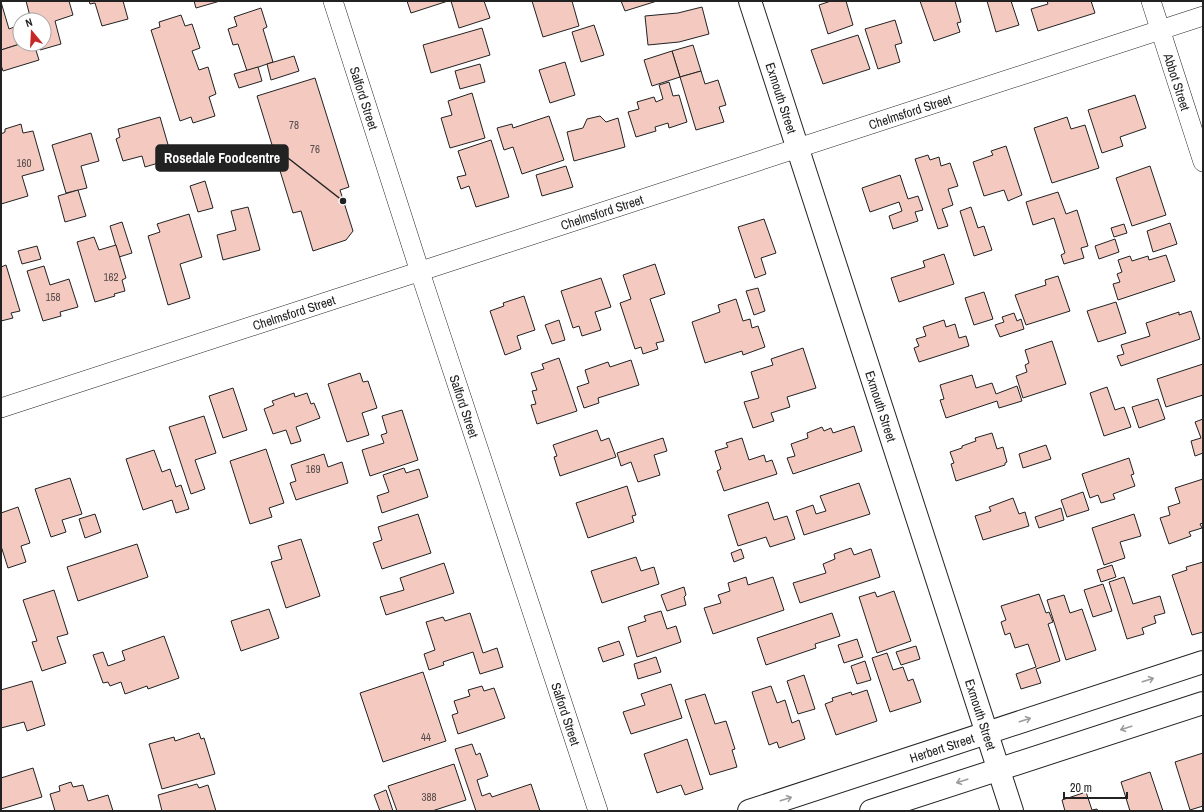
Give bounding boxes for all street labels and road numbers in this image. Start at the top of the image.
street label: Abbot Street [1159,50,1194,113]
street label: Exmouth Street [762,61,800,136]
street label: Salford Street [346,65,382,132]
street label: Chelmsford Street [866,91,954,133]
street label: Chelmsford Street [558,191,646,234]
street label: Chelmsford Street [250,292,338,334]
street label: Exmouth Street [861,369,900,444]
street label: Salford Street [446,373,482,440]
street label: Exmouth Street [961,677,1000,752]
street label: Salford Street [547,680,584,748]
street label: Herbert Street [908,730,977,767]

